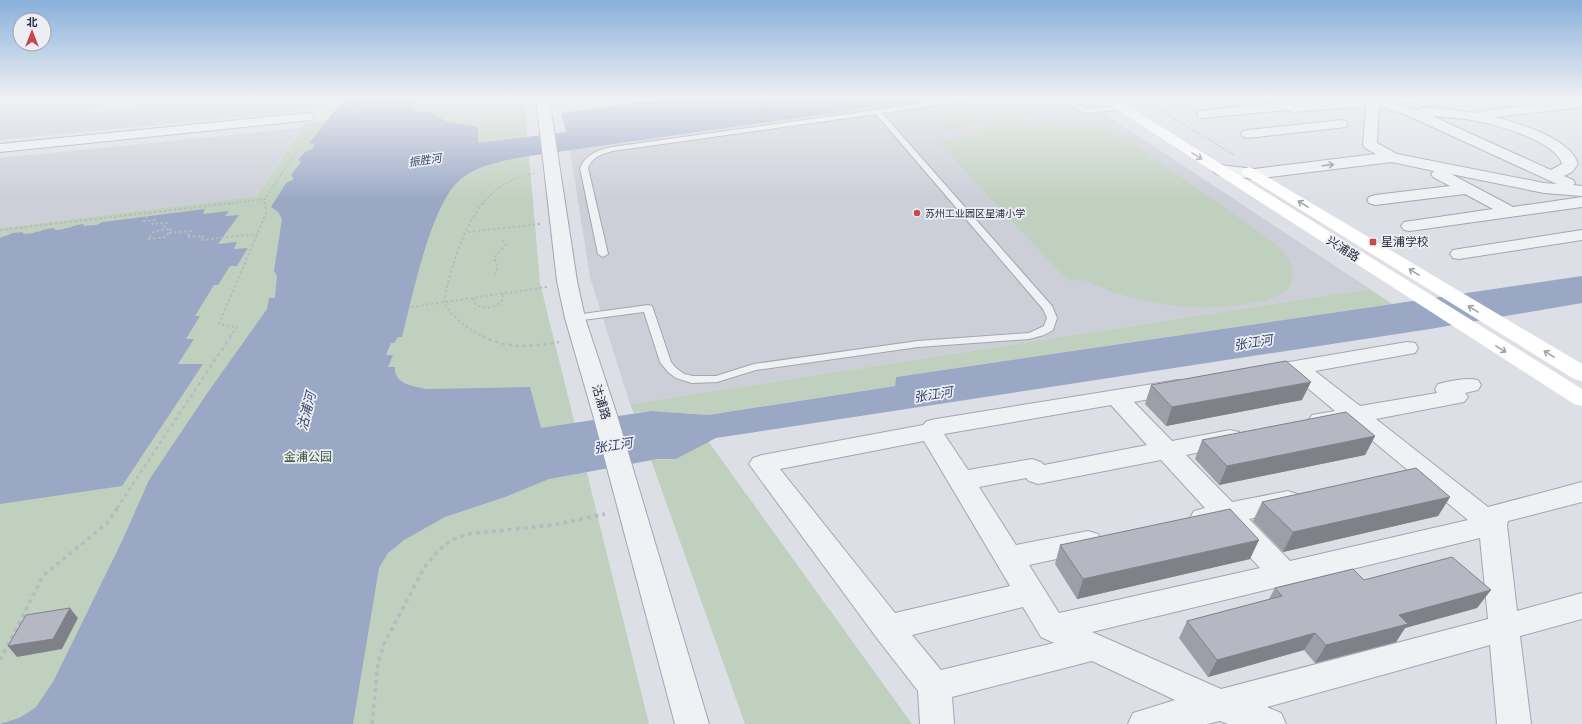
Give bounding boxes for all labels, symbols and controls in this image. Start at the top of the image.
north arrow [12,12,52,52]
text: 北 [27,15,38,29]
water label: 振胜河 [408,150,444,169]
one-way arrow [1191,153,1203,161]
one-way arrow [1321,161,1334,169]
one-way arrow [1297,200,1309,208]
place label: 苏州工业园区星浦小学 [925,207,1025,220]
marker: 苏州工业园区星浦小学 [912,208,922,218]
street label: 兴浦路 [1324,233,1363,264]
place label: 星浦学校 [1381,234,1429,249]
marker: 星浦学校 [1368,237,1378,247]
one-way arrow [1408,268,1420,276]
one-way arrow [1467,304,1479,312]
water label: 张江河 [1232,331,1276,353]
one-way arrow [1495,345,1507,353]
one-way arrow [1544,350,1555,358]
street label: 沽浦路 [589,382,614,421]
water label: 张江河 [912,383,956,405]
water label: 沽浦河 [294,387,319,432]
water label: 张江河 [592,434,636,456]
park label: 金浦公园 [284,449,332,464]

